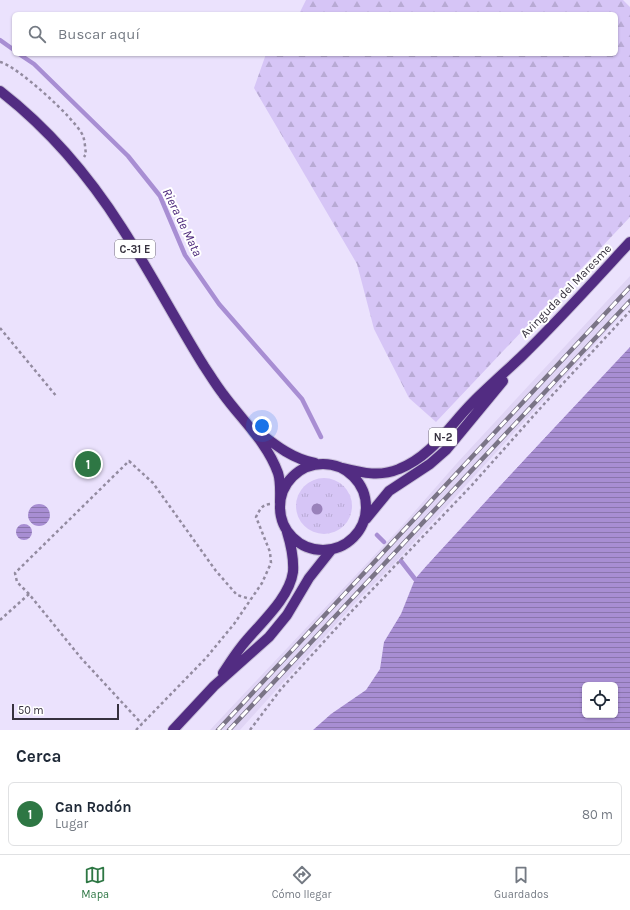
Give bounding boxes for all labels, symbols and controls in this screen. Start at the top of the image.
search box [12,12,618,56]
icon: search [26,23,48,45]
text: Buscar aquí [58,25,140,43]
water label: Riera de Mata [160,186,206,259]
road number: C-31 E [115,240,155,258]
street label: Avinguda del Maresme [518,241,614,341]
your location [252,416,272,436]
road number: N-2 [429,428,457,446]
pin: 1 [75,449,101,479]
map controls [582,682,618,718]
button: locate [582,682,618,718]
scale bar [12,702,119,721]
text: 50 m [18,704,44,717]
text: Cerca [16,746,61,766]
text: Can Rodón [55,798,132,816]
text: 1 [28,807,32,822]
text: 80 m [582,807,613,822]
text: Lugar [55,816,88,831]
tab: Mapa [81,864,109,901]
tab: Cómo llegar [272,864,331,901]
tab: Guardados [494,864,549,901]

